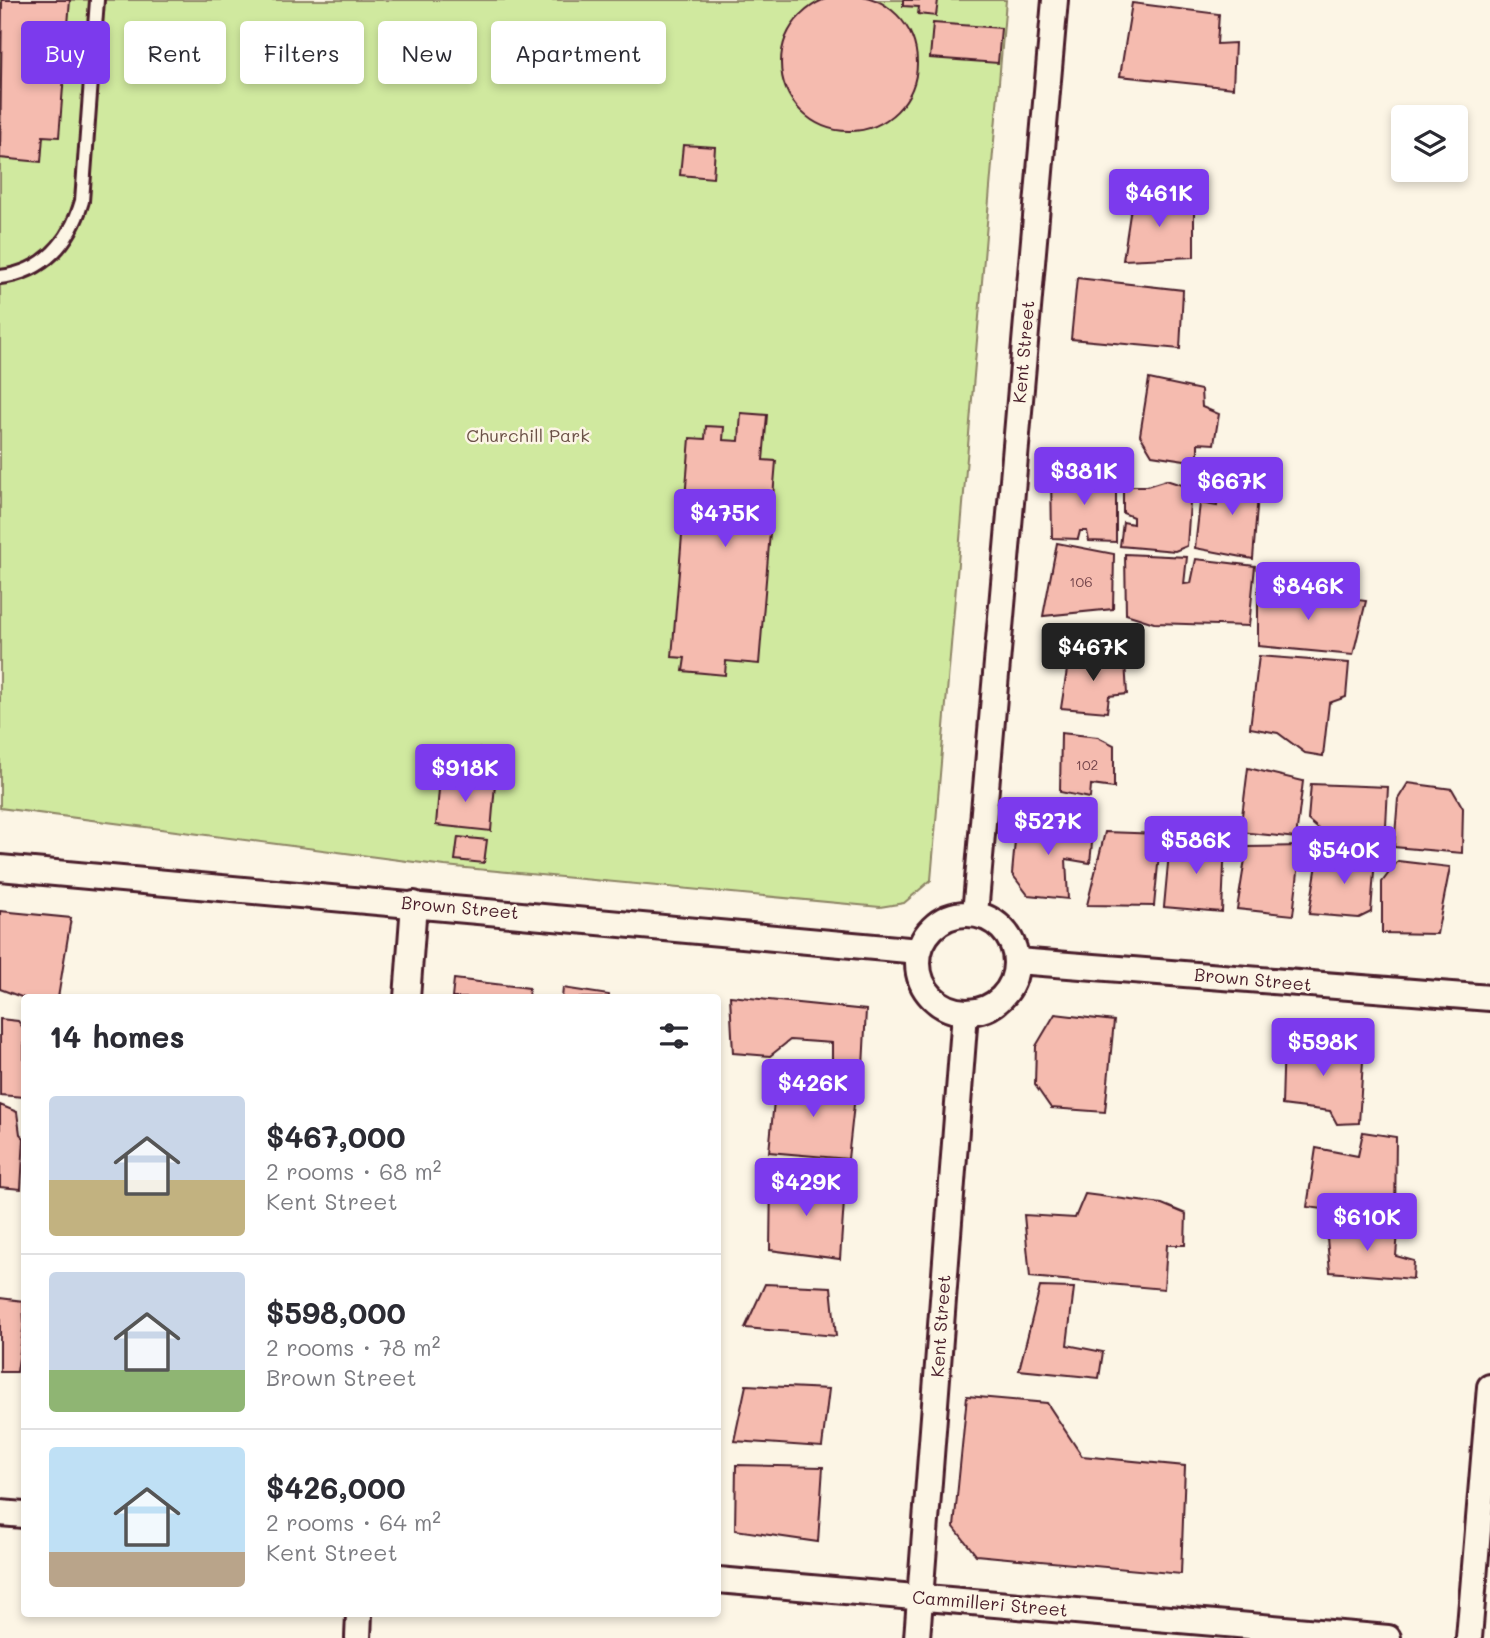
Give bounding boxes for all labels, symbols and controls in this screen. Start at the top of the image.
chip: Buy [21,21,110,84]
chip: Rent [124,21,226,84]
chip: Filters [240,21,364,84]
chip: New [378,21,477,84]
chip: Apartment [491,21,666,84]
map controls [1391,105,1468,182]
button: layers [1391,105,1468,182]
pin: $461K [1110,170,1208,229]
text: $461K [1125,177,1193,207]
street label: Kent Street [1007,300,1039,404]
park label: Churchill Park [466,423,590,447]
pin: $381K [1035,448,1133,507]
text: $381K [1050,455,1118,485]
pin: $667K [1183,458,1281,517]
text: $667K [1197,465,1267,495]
pin: $475K [676,490,774,549]
text: $475K [690,497,760,527]
pin: $846K [1259,562,1357,622]
text: $846K [1272,570,1344,600]
house number: 106 [1069,572,1093,591]
pin: $467K [1044,624,1142,683]
text: $467K [1058,631,1128,661]
pin: $918K [416,744,514,804]
text: $918K [431,752,499,782]
house number: 102 [1076,755,1098,774]
pin: $527K [999,798,1097,857]
text: $527K [1014,805,1082,835]
pin: $586K [1147,816,1245,876]
text: $586K [1161,824,1231,854]
pin: $540K [1295,826,1393,886]
text: $540K [1308,834,1380,864]
street label: Brown Street [400,890,520,924]
street label: Brown Street [1193,962,1313,996]
text: 14 homes [49,1016,185,1056]
icon: filters [655,1017,693,1055]
pin: $598K [1274,1018,1372,1078]
text: $598K [1288,1026,1358,1056]
pin: $426K [764,1060,862,1119]
text: $426K [778,1067,848,1097]
text: $467,000 [266,1116,406,1156]
icon: home [105,1124,189,1208]
text: 2 rooms · 68 m² [266,1156,441,1186]
pin: $429K [757,1158,855,1218]
text: $429K [771,1166,841,1196]
text: Kent Street [266,1186,398,1216]
pin: $610K [1318,1194,1416,1253]
text: $610K [1333,1201,1401,1231]
street label: Kent Street [924,1274,956,1378]
text: $598,000 [266,1292,406,1332]
icon: home [105,1300,189,1384]
text: 2 rooms · 78 m² [266,1332,440,1362]
text: Brown Street [266,1362,417,1392]
text: $426,000 [266,1467,406,1507]
icon: home [105,1475,189,1559]
text: 2 rooms · 64 m² [266,1507,441,1537]
text: Kent Street [266,1537,398,1567]
street label: Cammilleri Street [911,1584,1069,1622]

